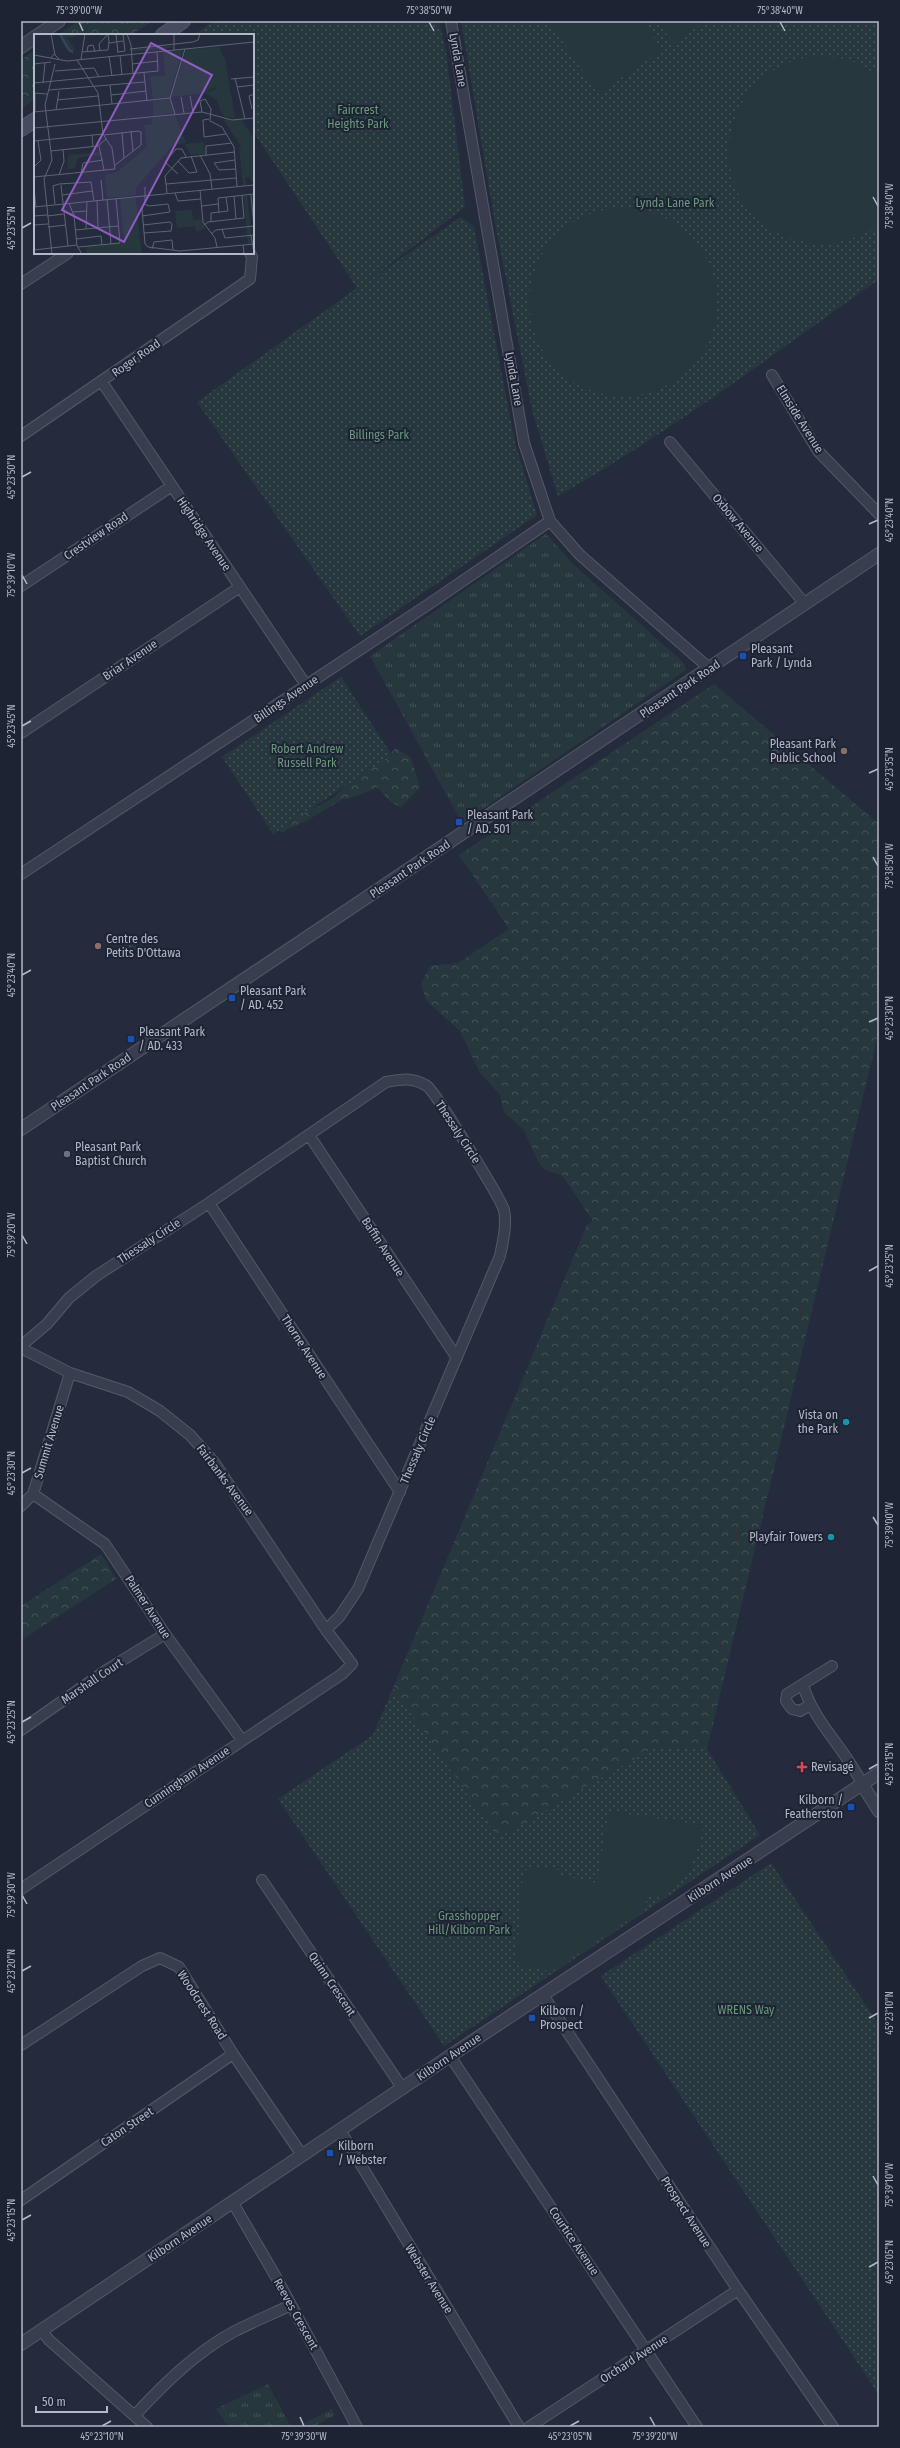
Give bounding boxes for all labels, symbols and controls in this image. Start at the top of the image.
text: 75°39'00"W [56,5,102,17]
text: 75°38'50"W [406,5,452,17]
text: 75°38'40"W [757,5,803,17]
street label: Lynda Lane [446,32,470,88]
inset map [34,34,254,254]
park label: Faircrest Heights Park [327,103,389,131]
text: 75°38'40"W [884,183,896,229]
park label: Lynda Lane Park [636,196,715,210]
text: 45°23'55"N [6,206,18,250]
street label: Roger Road [109,336,163,380]
street label: Lynda Lane [502,351,526,407]
street label: Elmside Avenue [774,382,826,456]
park label: Billings Park [349,428,409,442]
text: 45°23'50"N [6,455,18,499]
street label: Oxbow Avenue [709,491,767,555]
street label: Highridge Avenue [174,494,234,574]
text: 45°23'40"N [884,498,896,542]
street label: Crestview Road [61,509,131,563]
text: 75°39'10"W [6,552,18,597]
street label: Briar Avenue [100,637,160,683]
place label: Pleasant Park / Lynda [751,642,812,670]
marker: Pleasant Park / Lynda [738,651,748,661]
street label: Pleasant Park Road [637,657,723,721]
street label: Billings Avenue [251,672,321,726]
text: 45°23'45"N [6,704,18,748]
place label: Pleasant Park Public School [770,737,836,765]
park label: Robert Andrew Russell Park [271,742,343,770]
marker: Pleasant Park Public School [839,746,849,756]
text: 45°23'35"N [884,747,896,791]
place label: Pleasant Park / AD. 501 [467,808,534,836]
marker: Pleasant Park / AD. 501 [454,817,464,827]
street label: Pleasant Park Road [367,837,453,901]
text: 75°38'50"W [884,843,896,889]
place label: Centre des Petits D'Ottawa [106,932,181,960]
marker: Centre des Petits D'Ottawa [93,941,103,951]
text: 45°23'40"N [6,953,18,997]
place label: Pleasant Park / AD. 452 [240,984,307,1012]
marker: Pleasant Park / AD. 452 [227,993,237,1003]
text: 45°23'30"N [884,996,896,1040]
place label: Pleasant Park / AD. 433 [139,1025,206,1053]
marker: Pleasant Park / AD. 433 [126,1034,136,1044]
street label: Pleasant Park Road [48,1050,134,1114]
street label: Thessaly Circle [433,1098,484,1166]
place label: Pleasant Park Baptist Church [75,1140,147,1168]
marker: Pleasant Park Baptist Church [62,1149,72,1159]
text: 75°39'20"W [6,1212,18,1258]
street label: Thessaly Circle [115,1215,183,1266]
street label: Baffin Avenue [359,1215,407,1279]
text: 45°23'25"N [884,1244,896,1288]
street label: Thorne Avenue [278,1312,330,1382]
street label: Summit Avenue [31,1403,67,1481]
place label: Vista on the Park [798,1408,838,1436]
street label: Thessaly Circle [397,1414,439,1486]
marker: Vista on the Park [841,1417,851,1427]
street label: Fairbanks Avenue [194,1442,256,1518]
text: 45°23'30"N [6,1451,18,1495]
text: 75°39'00"W [884,1502,896,1548]
place label: Playfair Towers [749,1530,823,1544]
marker: Playfair Towers [826,1532,836,1542]
street label: Palmer Avenue [122,1573,174,1641]
street label: Marshall Court [59,1655,126,1707]
text: 45°23'25"N [6,1700,18,1744]
street label: Cunningham Avenue [142,1743,232,1811]
text: 45°23'15"N [884,1743,896,1785]
place label: Revisagé [811,1760,854,1774]
marker: Revisagé [796,1761,808,1773]
place label: Kilborn / Featherston [785,1793,843,1821]
marker: Kilborn / Featherston [846,1802,856,1812]
street label: Kilborn Avenue [685,1853,755,1905]
text: 75°39'30"W [6,1872,18,1918]
park label: Grasshopper Hill/Kilborn Park [428,1909,510,1937]
text: 45°23'20"N [6,1949,18,1993]
street label: Quinn Crescent [305,1949,359,2019]
street label: Woodcrest Road [174,1968,230,2042]
text: 45°23'10"N [884,1991,896,2035]
park label: WRENS Way [718,2003,775,2017]
place label: Kilborn / Prospect [540,2004,584,2032]
marker: Kilborn / Prospect [527,2013,537,2023]
street label: Kilborn Avenue [414,2030,484,2084]
street label: Caton Street [98,2104,156,2150]
place label: Kilborn / Webster [338,2139,387,2167]
marker: Kilborn / Webster [325,2148,335,2158]
text: 75°39'10"W [884,2162,896,2207]
street label: Prospect Avenue [658,2174,714,2250]
text: 45°23'15"N [6,2199,18,2241]
street label: Courtice Avenue [546,2204,602,2278]
street label: Kilborn Avenue [145,2211,215,2265]
text: 45°23'05"N [884,2240,896,2284]
street label: Webster Avenue [402,2242,456,2316]
street label: Reeves Crescent [271,2276,321,2352]
street label: Orchard Avenue [598,2332,671,2386]
scale bar [36,2388,107,2414]
text: 50 m [42,2395,66,2409]
text: 45°23'10"N [80,2431,124,2443]
text: 75°39'30"W [281,2431,327,2443]
text: 45°23'05"N [548,2431,592,2443]
text: 75°39'20"W [632,2431,678,2443]

